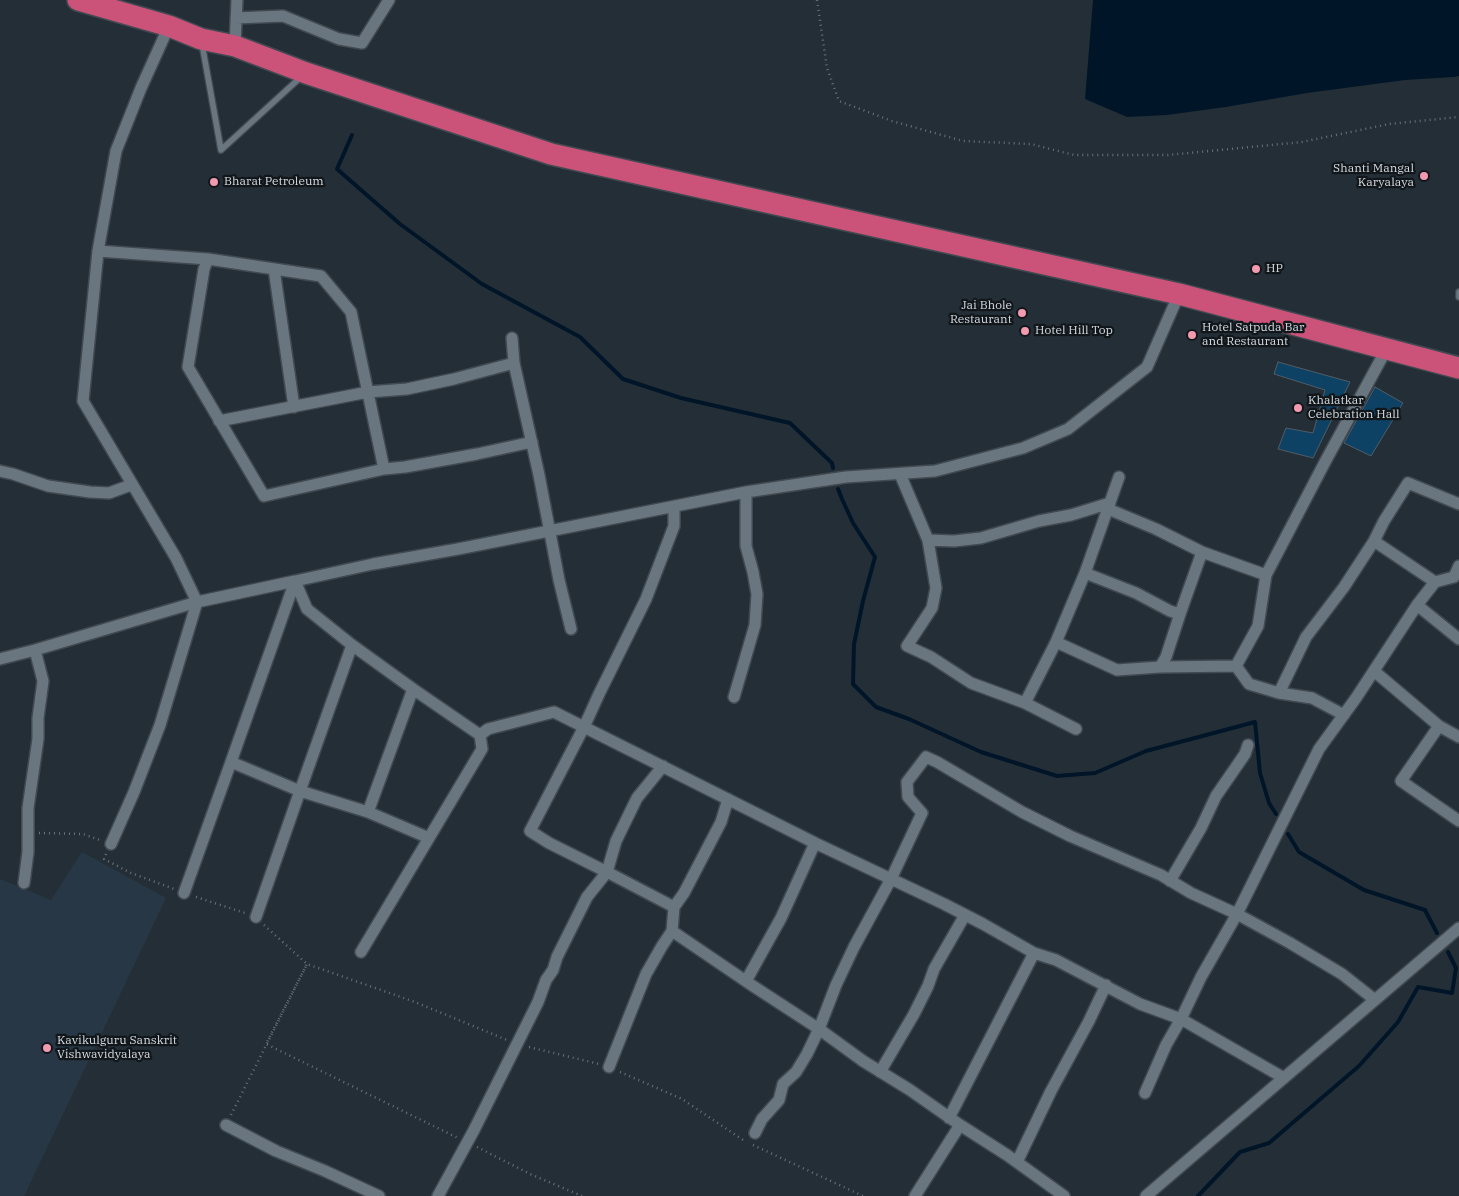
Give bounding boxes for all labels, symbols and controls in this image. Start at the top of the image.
place label: Shanti Mangal Karyalaya [1333,162,1414,190]
marker: Shanti Mangal Karyalaya [1418,170,1430,182]
place label: Bharat Petroleum [224,175,324,189]
marker: Bharat Petroleum [208,176,220,188]
place label: HP [1266,262,1283,276]
marker: HP [1250,263,1262,275]
place label: Jai Bhole Restaurant [950,299,1012,327]
marker: Jai Bhole Restaurant [1016,307,1028,319]
place label: Hotel Satpuda Bar and Restaurant [1202,321,1304,349]
place label: Hotel Hill Top [1035,324,1113,338]
marker: Hotel Hill Top [1019,325,1031,337]
marker: Hotel Satpuda Bar and Restaurant [1186,329,1198,341]
place label: Khalatkar Celebration Hall [1308,394,1399,422]
marker: Khalatkar Celebration Hall [1292,402,1304,414]
place label: Kavikulguru Sanskrit Vishwavidyalaya [57,1034,177,1062]
marker: Kavikulguru Sanskrit Vishwavidyalaya [41,1042,53,1054]

